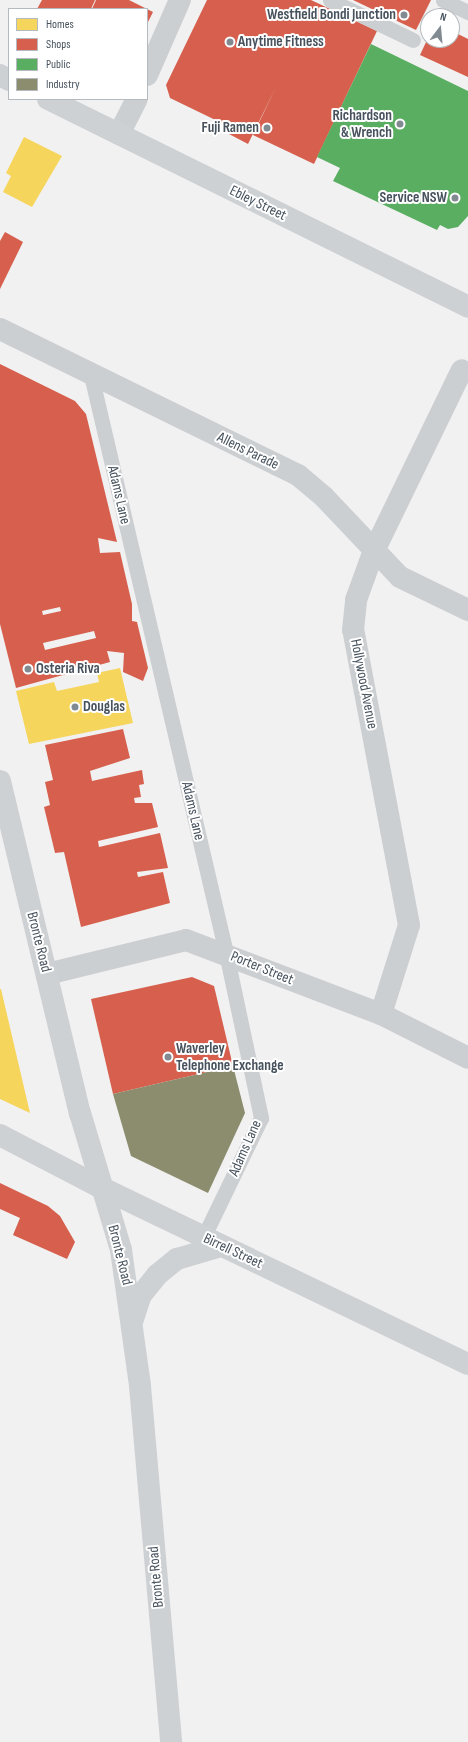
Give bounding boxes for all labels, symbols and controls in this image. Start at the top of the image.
place label: Westfield Bondi Junction [267,6,396,24]
legend [8,8,148,100]
north arrow [420,8,460,48]
marker: Westfield Bondi Junction [399,10,409,20]
text: N [439,10,448,24]
text: Homes [46,17,74,32]
place label: Anytime Fitness [238,33,324,51]
text: Shops [46,37,71,52]
marker: Anytime Fitness [225,37,235,47]
text: Public [46,57,71,72]
text: Industry [46,77,80,92]
place label: Richardson & Wrench [332,106,392,141]
place label: Fuji Ramen [202,119,259,137]
marker: Richardson & Wrench [395,119,405,129]
marker: Fuji Ramen [262,123,272,133]
street label: Ebley Street [227,182,289,224]
place label: Service NSW [379,189,447,207]
marker: Service NSW [450,193,460,203]
street label: Allens Parade [214,428,282,474]
street label: Adams Lane [104,464,134,526]
street label: Hollywood Avenue [346,637,382,731]
place label: Osteria Riva [36,660,100,678]
marker: Osteria Riva [23,664,33,674]
place label: Douglas [83,698,125,716]
marker: Douglas [70,702,80,712]
street label: Adams Lane [178,780,208,842]
street label: Bronte Road [23,910,55,974]
street label: Porter Street [228,947,296,989]
place label: Waverley Telephone Exchange [176,1039,284,1074]
marker: Waverley Telephone Exchange [163,1052,173,1062]
street label: Adams Lane [225,1117,265,1179]
street label: Bronte Road [104,1223,136,1287]
street label: Birrell Street [200,1229,266,1273]
street label: Bronte Road [144,1546,168,1608]

